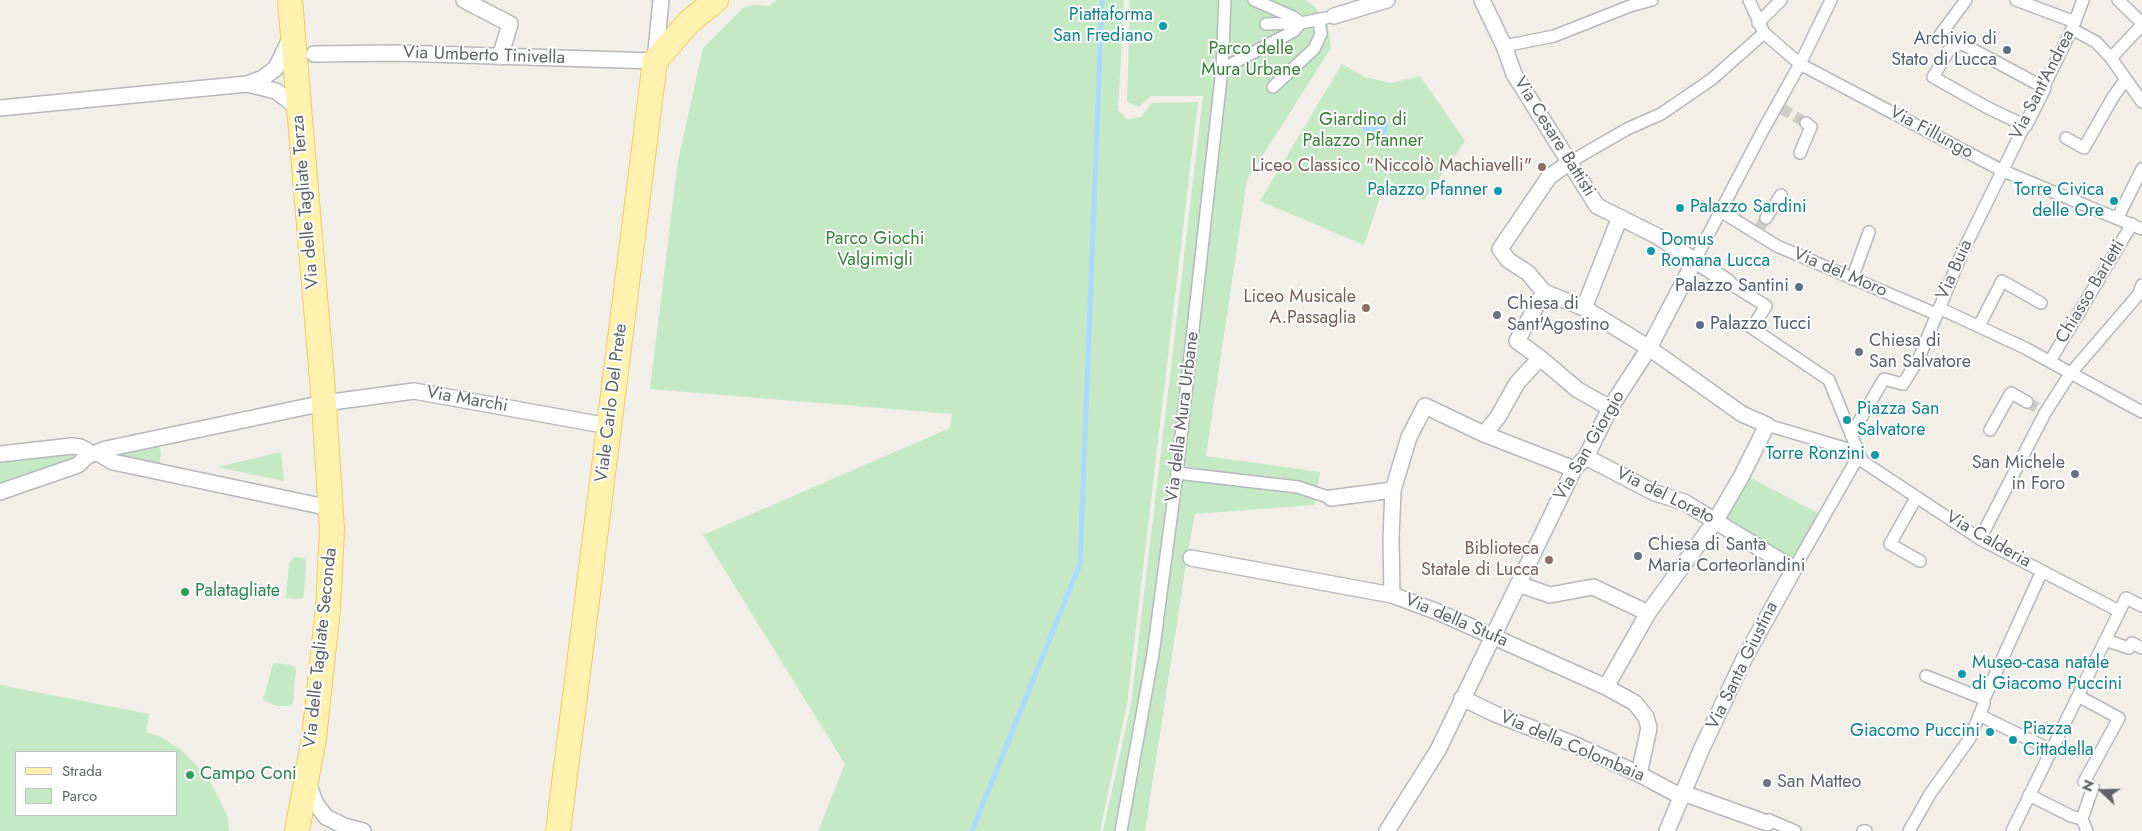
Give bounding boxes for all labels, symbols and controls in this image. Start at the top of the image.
place label: Piattaforma San Frediano [1053,5,1153,48]
marker: Piattaforma San Frediano [1157,20,1169,32]
street label: Via Sant'Andrea [2006,26,2080,144]
place label: Archivio di Stato di Lucca [1891,29,1997,72]
park label: Parco delle Mura Urbane [1201,39,1301,82]
street label: Via Umberto Tinivella [403,42,565,70]
marker: Archivio di Stato di Lucca [2001,44,2013,56]
street label: Via Cesare Battisti [1509,73,1599,201]
street label: Via Fillungo [1886,102,1976,164]
park label: Giardino di Palazzo Pfanner [1303,110,1423,152]
street label: Via delle Tagliate Terza [288,114,324,290]
place label: Liceo Classico "Niccolò Machiavelli" [1252,156,1532,178]
marker: Liceo Classico "Niccolò Machiavelli" [1536,161,1548,173]
place label: Palazzo Pfanner [1367,180,1488,202]
place label: Torre Civica delle Ore [2014,180,2104,222]
marker: Palazzo Pfanner [1492,185,1504,197]
marker: Torre Civica delle Ore [2108,195,2120,207]
place label: Palazzo Sardini [1690,197,1807,219]
marker: Palazzo Sardini [1674,202,1686,214]
park label: Parco Giochi Valgimigli [826,229,924,272]
place label: Domus Romana Lucca [1661,230,1770,272]
street label: Via Buia [1932,237,1978,303]
street label: Chiasso Barletti [2052,237,2130,347]
street label: Via del Moro [1790,244,1890,302]
marker: Domus Romana Lucca [1645,245,1657,257]
place label: Palazzo Santini [1675,276,1789,298]
marker: Palazzo Santini [1793,281,1805,293]
place label: Liceo Musicale A.Passaglia [1243,287,1356,330]
place label: Chiesa di Sant'Agostino [1507,294,1609,336]
marker: Liceo Musicale A.Passaglia [1360,302,1372,314]
marker: Chiesa di Sant'Agostino [1491,309,1503,321]
place label: Palazzo Tucci [1710,314,1811,336]
marker: Palazzo Tucci [1694,319,1706,331]
street label: Viale Carlo Del Prete [592,322,632,484]
street label: Via della Mura Urbane [1162,330,1204,504]
place label: Chiesa di San Salvatore [1869,331,1971,374]
marker: Chiesa di San Salvatore [1853,346,1865,358]
street label: Via Marchi [425,382,509,418]
street label: Via San Giorgio [1550,387,1630,505]
place label: Piazza San Salvatore [1857,399,1939,442]
marker: Piazza San Salvatore [1841,414,1853,426]
place label: Torre Ronzini [1765,444,1865,466]
marker: Torre Ronzini [1869,449,1881,461]
place label: San Michele in Foro [1972,453,2065,496]
street label: Via del Loreto [1612,463,1718,529]
marker: San Michele in Foro [2069,468,2081,480]
street label: Via Calderia [1942,507,2034,573]
place label: Chiesa di Santa Maria Corteorlandini [1648,535,1805,578]
place label: Biblioteca Statale di Lucca [1421,539,1539,582]
street label: Via delle Tagliate Seconda [300,547,342,749]
marker: Chiesa di Santa Maria Corteorlandini [1632,550,1644,562]
marker: Biblioteca Statale di Lucca [1543,554,1555,566]
place label: Palatagliate [195,581,280,603]
marker: Palatagliate [179,586,191,598]
street label: Via della Stufa [1401,590,1511,652]
street label: Via Santa Giustina [1703,599,1783,733]
place label: Museo-casa natale di Giacomo Puccini [1972,653,2122,696]
marker: Museo-casa natale di Giacomo Puccini [1956,668,1968,680]
street label: Via della Colombaia [1496,707,1648,787]
place label: Piazza Cittadella [2023,719,2094,762]
place label: Giacomo Puccini [1850,721,1980,743]
marker: Giacomo Puccini [1984,726,1996,738]
marker: Piazza Cittadella [2007,734,2019,746]
legend [15,751,178,816]
text: Strada [62,760,102,782]
place label: Campo Coni [200,764,297,786]
north arrow [2077,766,2127,816]
marker: Campo Coni [184,769,196,781]
place label: San Matteo [1777,772,1861,794]
marker: San Matteo [1761,777,1773,789]
text: N [2077,777,2099,794]
text: Parco [62,785,97,807]

